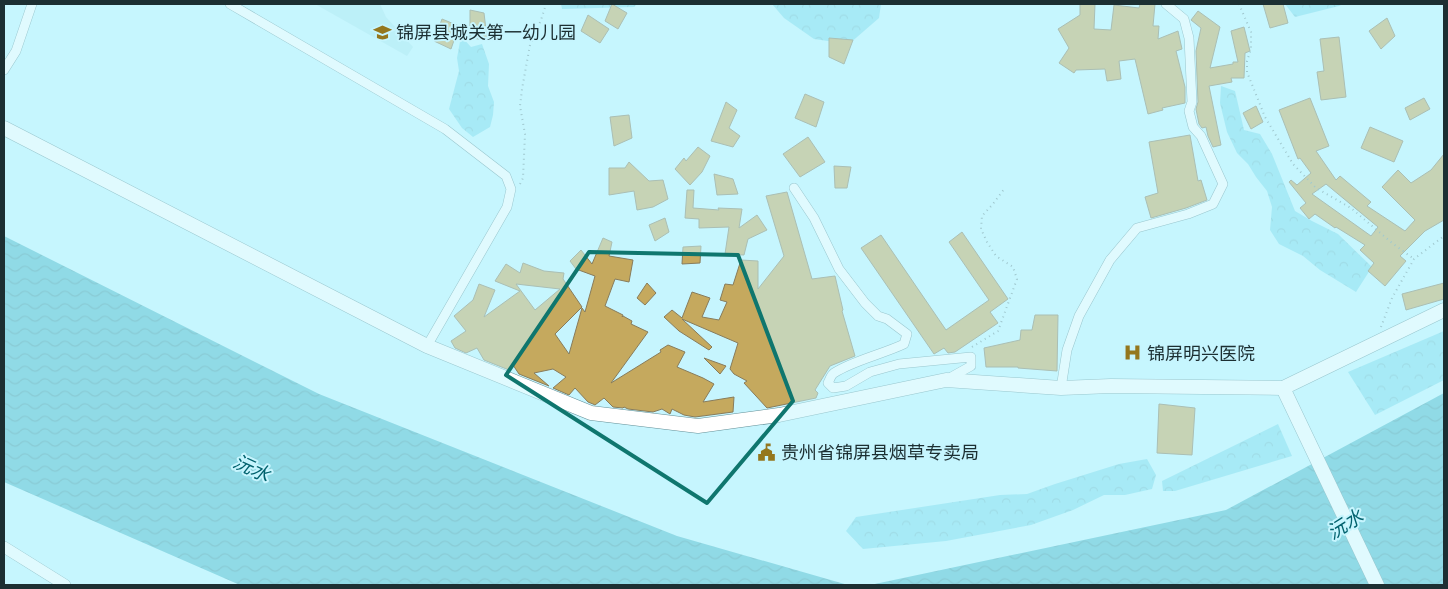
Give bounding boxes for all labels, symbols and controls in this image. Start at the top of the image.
place label: 锦屏县城关第一幼儿园 [396,21,576,44]
school or university icon: 锦屏县城关第一幼儿园 [372,22,392,42]
place label: 锦屏明兴医院 [1147,342,1255,365]
hospital icon: 锦屏明兴医院 [1123,343,1143,363]
place label: 贵州省锦屏县烟草专卖局 [781,441,979,464]
public building icon: 贵州省锦屏县烟草专卖局 [757,442,777,462]
water label: 沅水 [230,449,275,487]
water label: 沅水 [1323,503,1368,544]

